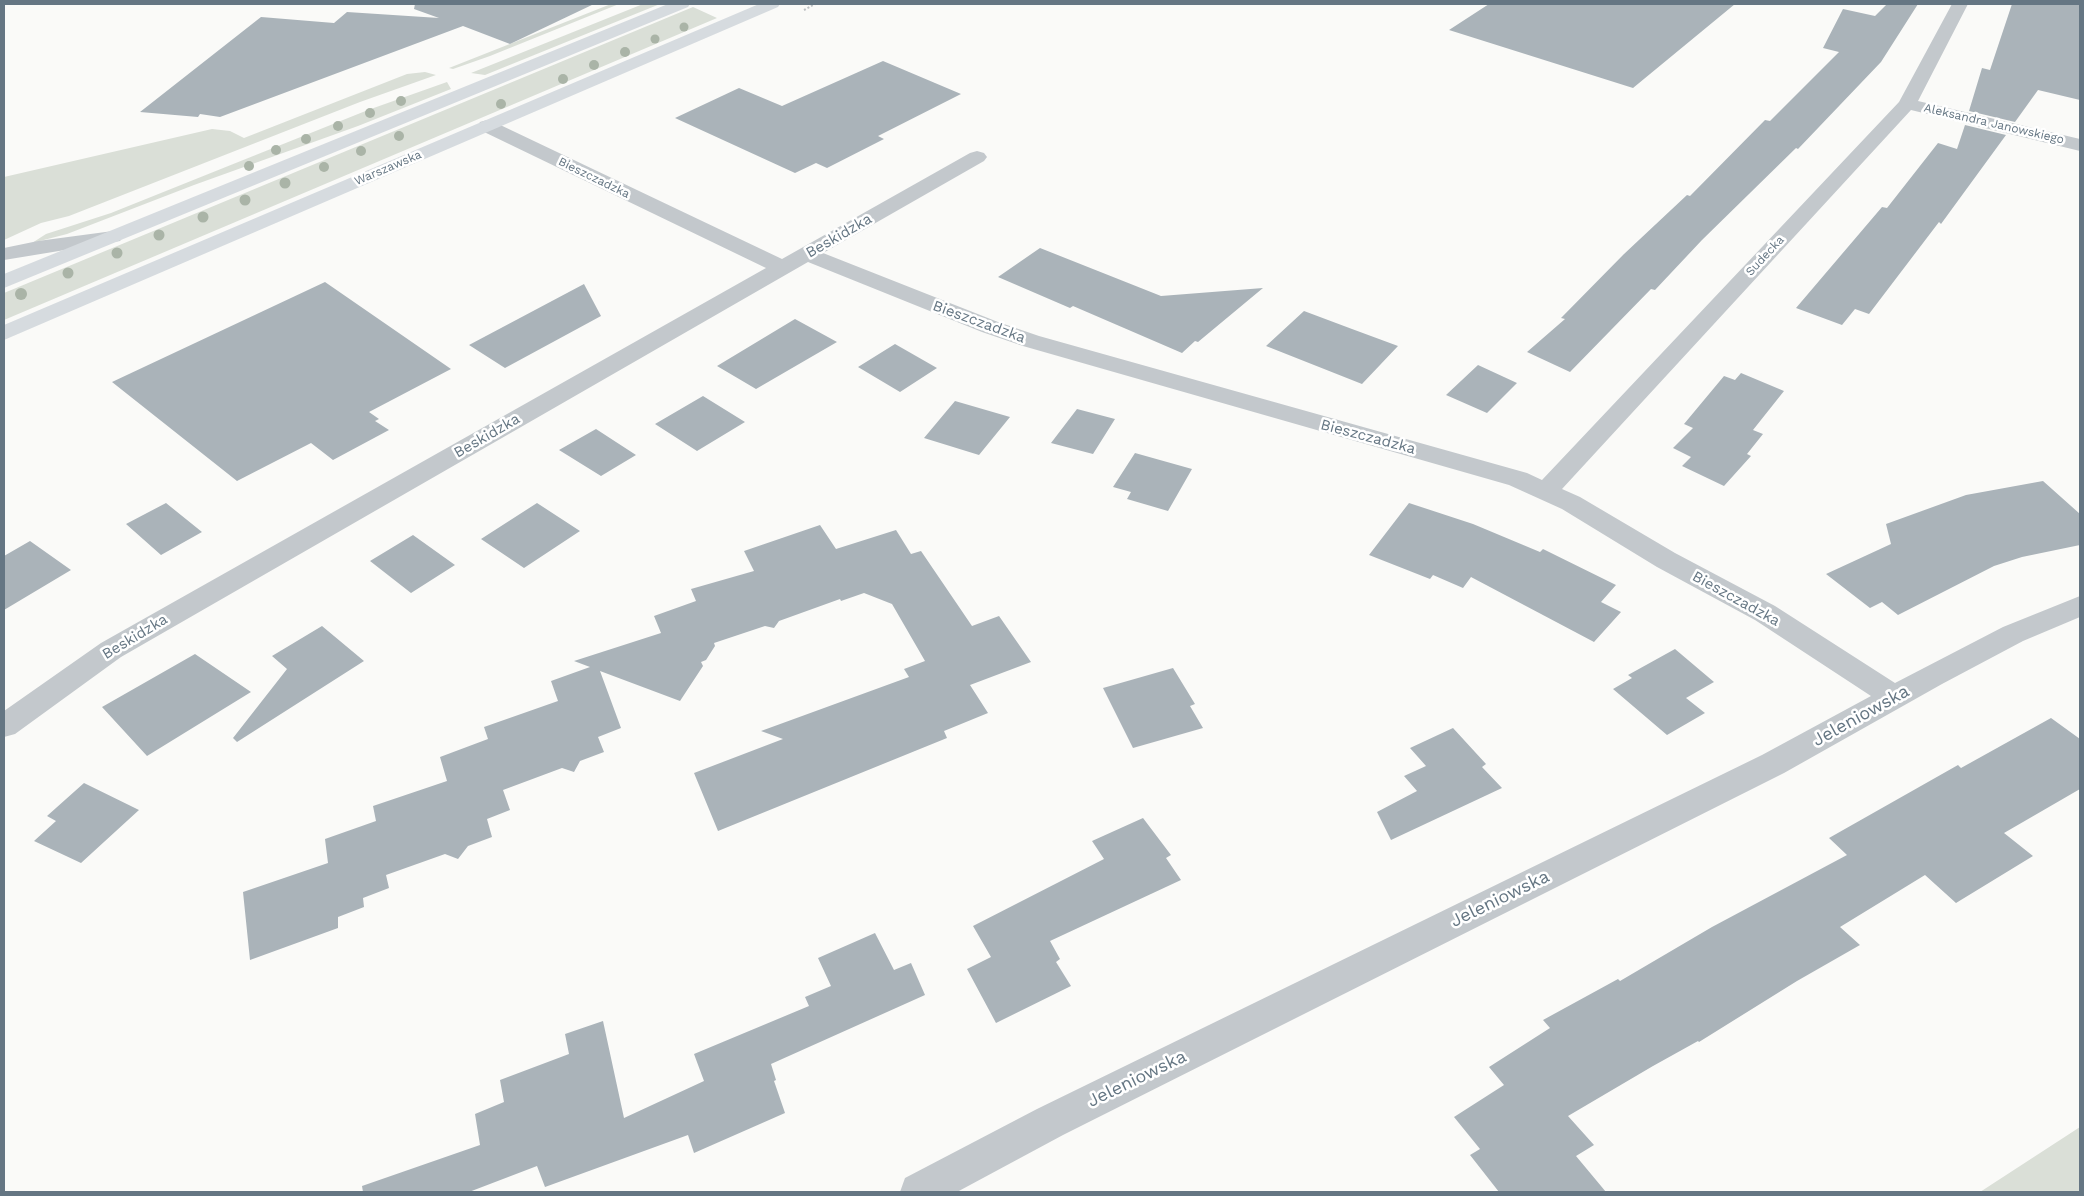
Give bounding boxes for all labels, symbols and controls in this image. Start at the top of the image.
street label: Aleksandra Janowskiego [1923,101,2065,147]
street label: Warszawska [352,147,424,189]
street label: Bieszczadzka [556,154,632,202]
street label: Beskidzka [803,210,875,262]
street label: Sudecka [1743,233,1787,279]
street label: Bieszczadzka [930,297,1028,347]
street label: Beskidzka [451,410,523,462]
street label: Bieszczadzka [1319,416,1417,458]
street label: Bieszczadzka [1689,568,1783,630]
street label: Beskidzka [99,610,171,664]
street label: Jeleniowska [1809,681,1913,751]
street label: Jeleniowska [1447,866,1553,932]
street label: Jeleniowska [1084,1046,1190,1112]

